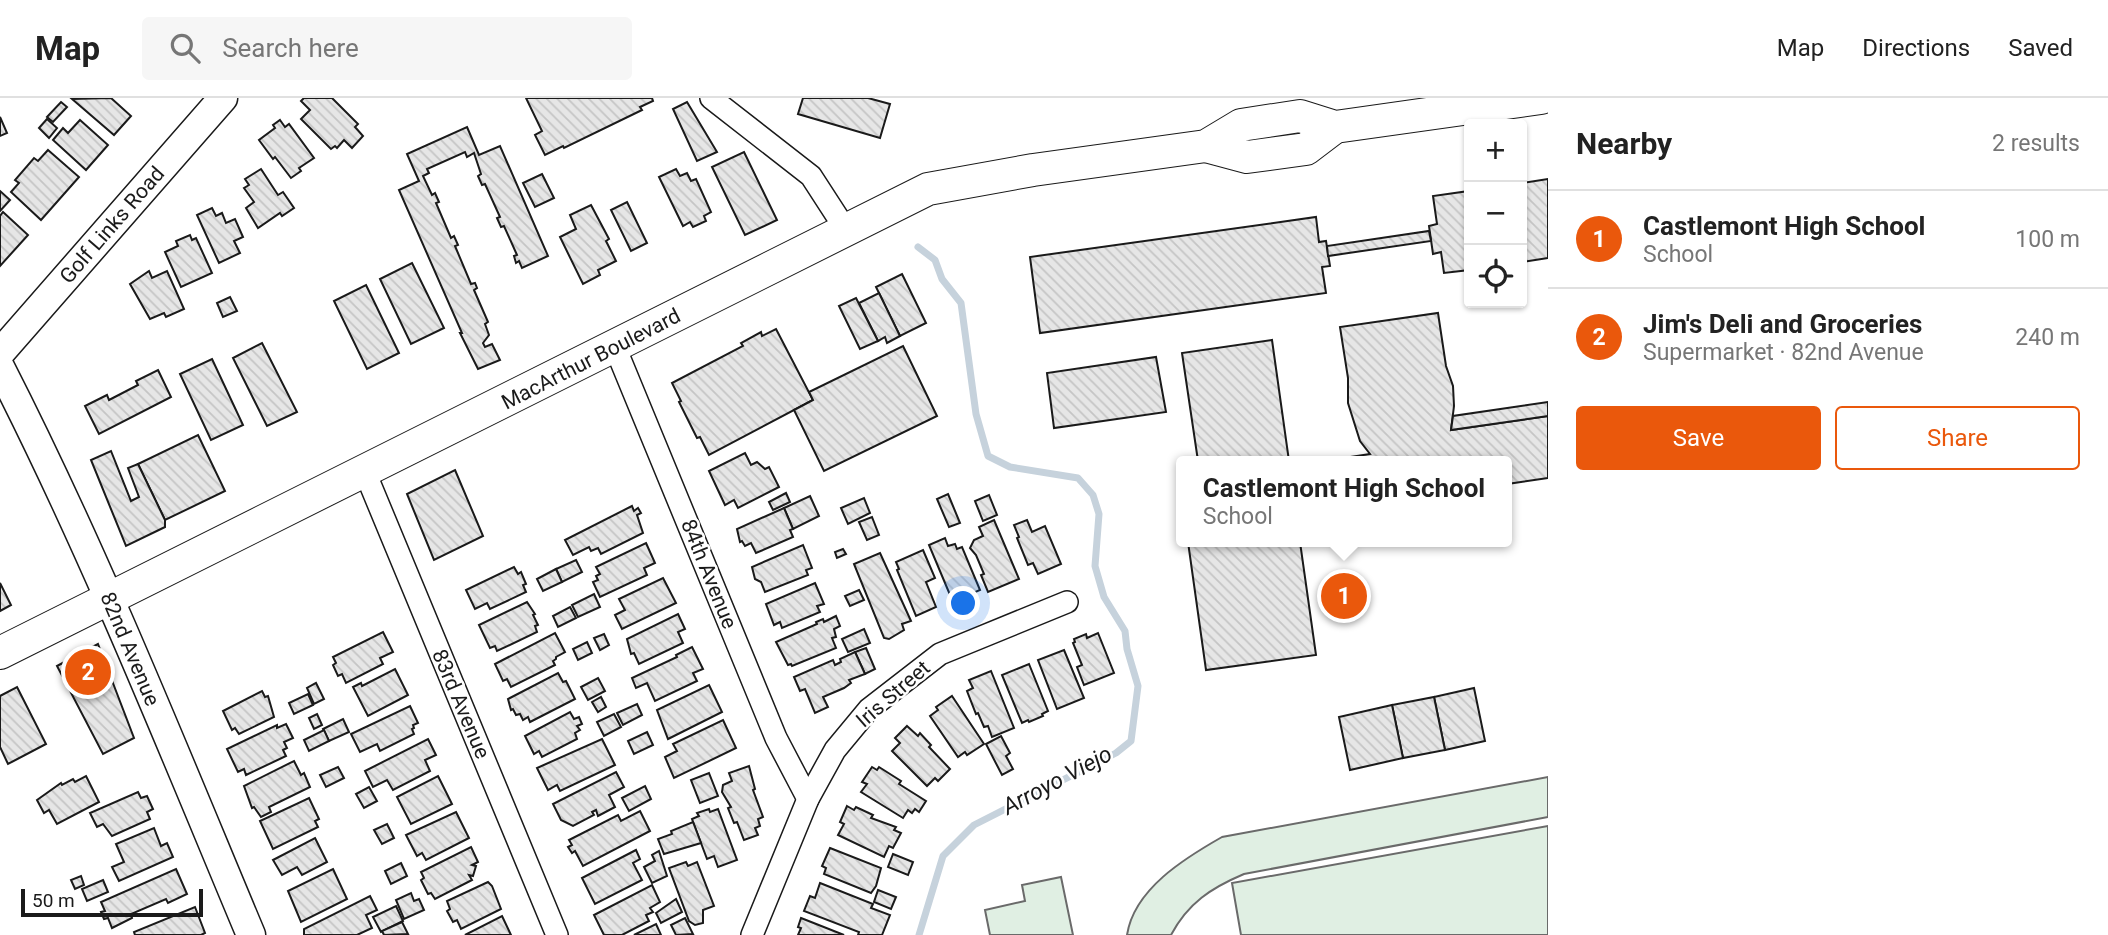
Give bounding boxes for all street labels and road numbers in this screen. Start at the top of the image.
street label: Golf Links Road [55,162,169,288]
street label: MacArthur Boulevard [498,304,684,414]
street label: 84th Avenue [676,516,742,632]
street label: 82nd Avenue [95,589,165,709]
street label: 83rd Avenue [427,646,495,762]
street label: Iris Street [851,656,935,732]

